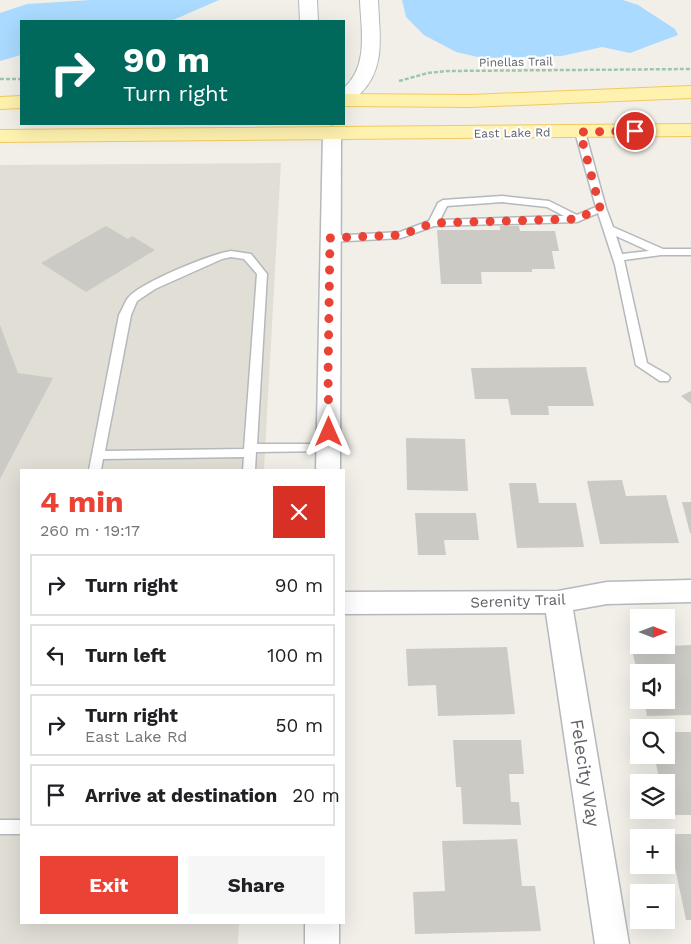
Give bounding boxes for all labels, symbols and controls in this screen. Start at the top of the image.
text: 90 m [123,39,210,81]
icon: right [40,40,105,105]
street label: Pinellas Trail [479,54,553,70]
text: Turn right [123,81,228,106]
pin [614,110,656,152]
icon: arrive [621,117,649,145]
street label: East Lake Rd [474,125,550,141]
position arrow [302,405,354,457]
text: 4 min [40,484,124,519]
button: close [273,486,325,538]
text: 260 m · 19:17 [40,521,140,540]
icon: right [42,571,70,599]
text: Turn right [85,574,178,597]
text: 90 m [275,574,323,597]
street label: Serenity Trail [470,590,566,612]
north arrow [630,609,675,654]
map controls [630,609,675,929]
icon: left [42,641,70,669]
text: Turn left [85,644,166,667]
text: 100 m [267,644,323,667]
button: sound [630,664,675,709]
text: Turn right [85,704,178,727]
icon: right [42,711,70,739]
text: 50 m [276,714,323,737]
street label: Felecity Way [567,718,604,829]
button: search [630,719,675,764]
text: East Lake Rd [85,727,187,746]
button: layers [630,774,675,819]
icon: arrive [42,781,70,809]
text: Arrive at destination [85,784,277,807]
text: 20 m [292,784,340,807]
button: + [630,829,675,874]
button: Exit [40,856,178,914]
button: Share [188,856,325,914]
button: − [630,884,675,929]

